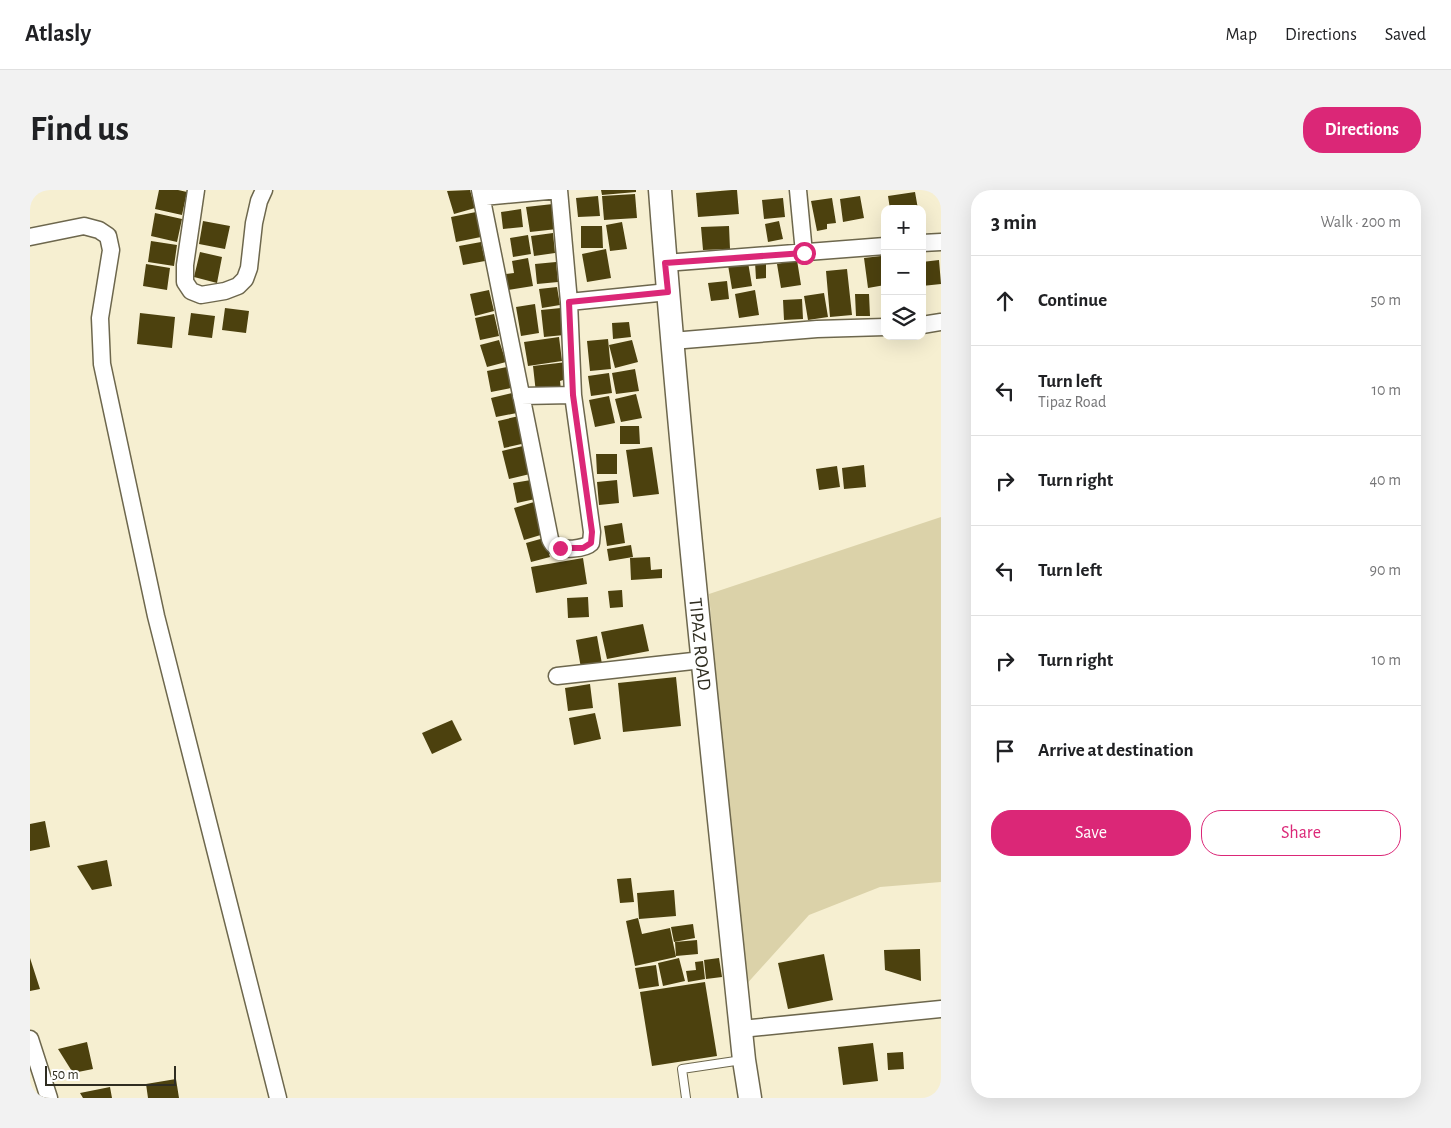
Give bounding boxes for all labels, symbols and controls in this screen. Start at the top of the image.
text: Atlasly [25,22,91,46]
text: Map [1226,26,1257,44]
text: Directions [1285,26,1357,44]
text: Saved [1385,26,1426,44]
button: Directions [1303,107,1421,153]
text: Find us [30,112,129,147]
map controls [881,205,926,340]
button: + [881,205,926,250]
text: 3 min [991,212,1037,233]
text: Walk · 200 m [1320,214,1401,230]
route start [793,242,816,265]
button: − [881,250,926,295]
icon: ahead [991,287,1019,315]
text: Continue [1038,291,1107,310]
text: 50 m [1370,292,1401,308]
button: layers [881,295,926,340]
text: Turn left [1038,372,1102,391]
icon: left [991,377,1019,405]
text: 10 m [1372,382,1401,398]
text: Tipaz Road [1038,394,1106,410]
icon: right [991,467,1019,495]
text: Turn right [1038,471,1113,490]
text: 40 m [1369,472,1401,488]
route end [549,537,572,560]
icon: left [991,557,1019,585]
text: Turn left [1038,561,1102,580]
text: 90 m [1370,562,1401,578]
street label: TIPAZ ROAD [685,597,714,691]
icon: right [991,647,1019,675]
text: Turn right [1038,651,1113,670]
text: 10 m [1372,652,1401,668]
icon: arrive [991,737,1019,765]
text: Arrive at destination [1038,741,1194,760]
button: Save [991,810,1191,856]
button: Share [1201,810,1401,856]
scale bar [45,1063,176,1086]
text: 50 m [52,1068,79,1082]

